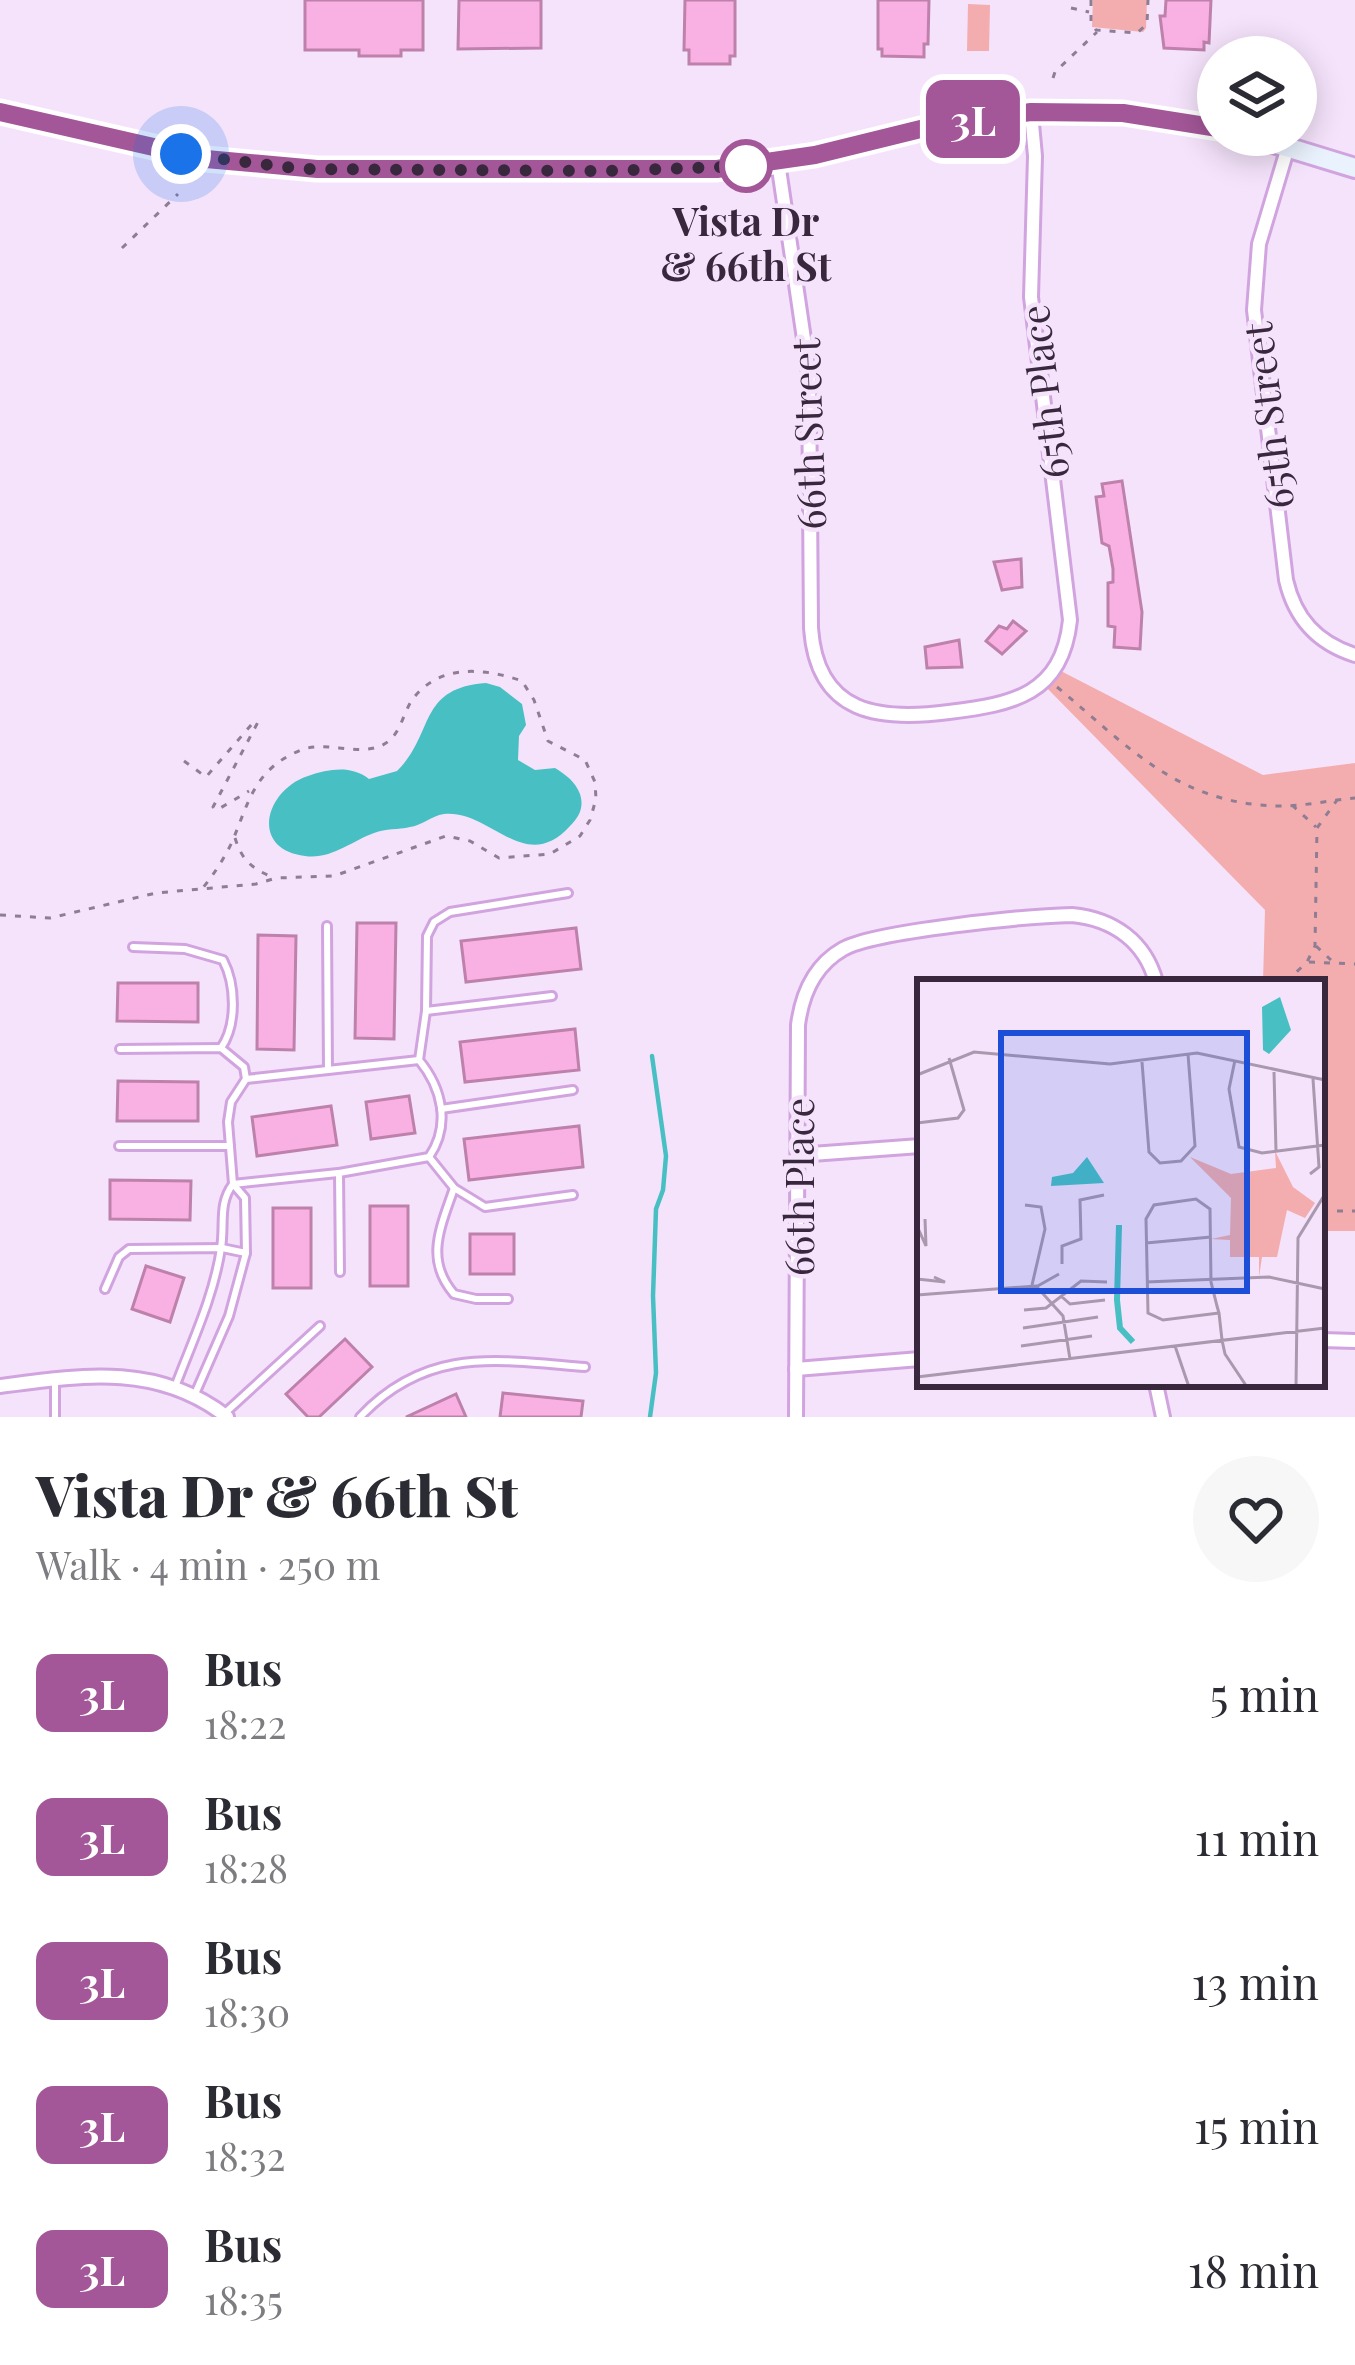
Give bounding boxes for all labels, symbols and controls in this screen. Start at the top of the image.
map controls [1197,36,1317,156]
button: layers [1197,36,1317,156]
line badge: 3L [919,80,1027,158]
text: 3L [950,91,996,147]
your location [151,124,211,184]
marker: Vista Dr & 66th St [721,141,771,191]
place label: Vista Dr & 66th St [661,194,832,291]
street label: 65th Place [1007,302,1079,482]
street label: 65th Street [1230,319,1304,512]
street label: 66th Street [778,336,836,531]
inset map [917,979,1325,1387]
street label: 66th Place [772,1098,824,1276]
text: Vista Dr & 66th St [36,1455,518,1531]
button: heart [1193,1456,1319,1582]
text: Walk · 4 min · 250 m [36,1538,380,1590]
text: Bus [204,1637,282,1697]
text: 5 min [1210,1663,1319,1723]
text: 3L [79,1665,125,1721]
text: 18:22 [204,1697,286,1749]
text: Bus [204,1781,282,1841]
text: 11 min [1194,1807,1319,1867]
text: 3L [79,1809,125,1865]
text: 18:28 [204,1841,288,1893]
text: Bus [204,1925,282,1985]
text: 13 min [1192,1951,1319,2011]
text: 3L [79,1953,125,2009]
text: 18:30 [204,1985,290,2037]
text: Bus [204,2069,282,2129]
text: 15 min [1194,2095,1319,2155]
text: 3L [79,2097,125,2153]
text: 18:32 [204,2129,285,2181]
text: Bus [204,2213,282,2273]
text: 18 min [1188,2239,1319,2299]
text: 3L [79,2241,125,2297]
text: 18:35 [204,2273,283,2325]

